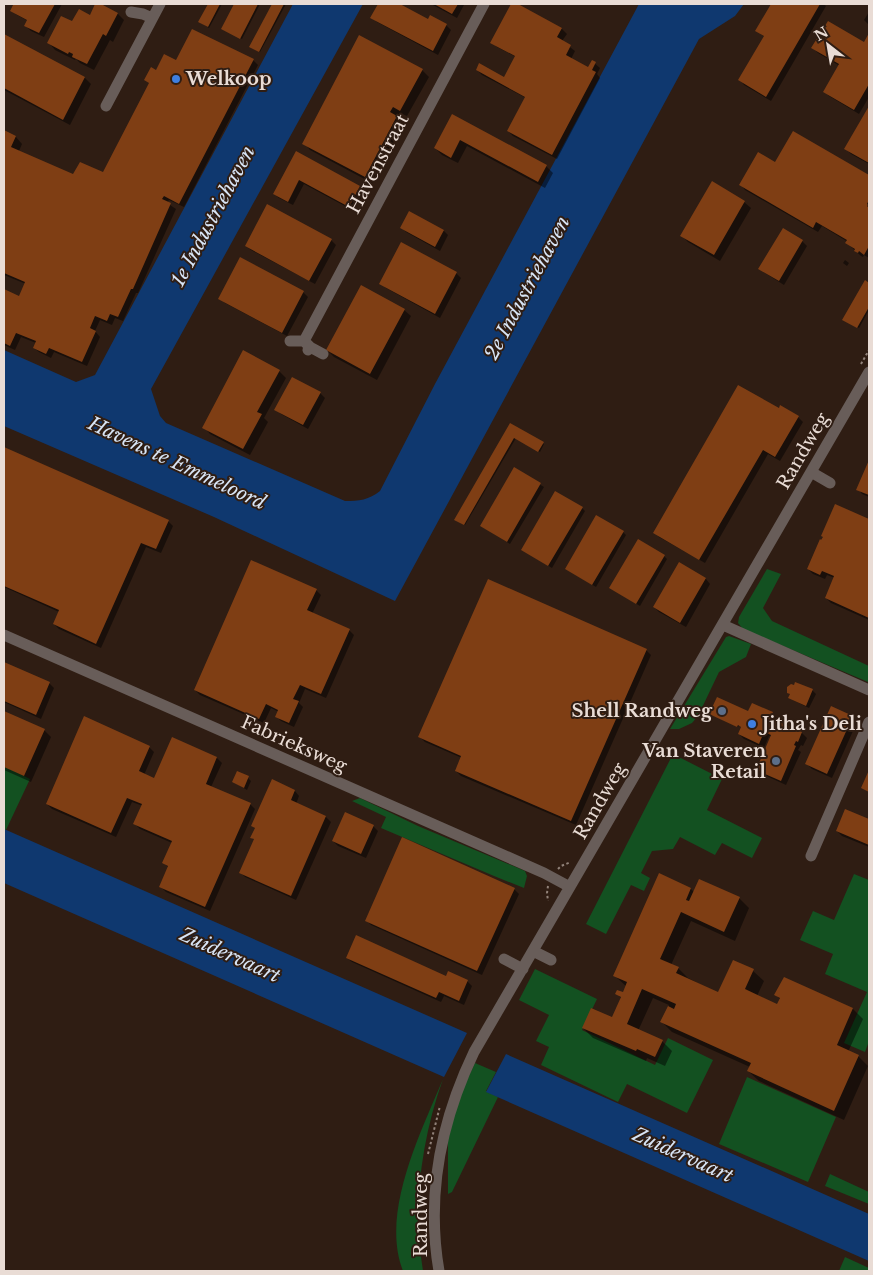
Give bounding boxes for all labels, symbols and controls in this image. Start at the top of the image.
north arrow [803,20,853,70]
text: N [811,23,832,45]
place label: Welkoop [185,68,271,90]
marker: Welkoop [170,73,182,85]
street label: Havenstraat [342,110,414,218]
water label: 1e Industriehaven [166,142,260,291]
water label: 2e Industriehaven [480,212,575,364]
street label: Randweg [772,409,834,493]
water label: Havens te Emmeloord [84,411,270,515]
place label: Shell Randweg [571,700,713,722]
marker: Shell Randweg [716,705,728,717]
street label: Fabrieksweg [238,711,350,777]
place label: Jitha's Deli [758,713,863,735]
marker: Jitha's Deli [746,718,758,730]
place label: Van Staveren Retail [642,740,767,783]
marker: Van Staveren Retail [770,755,782,767]
street label: Randweg [569,759,631,843]
water label: Zuidervaart [175,922,284,987]
water label: Zuidervaart [628,1122,737,1187]
street label: Randweg [410,1172,432,1257]

